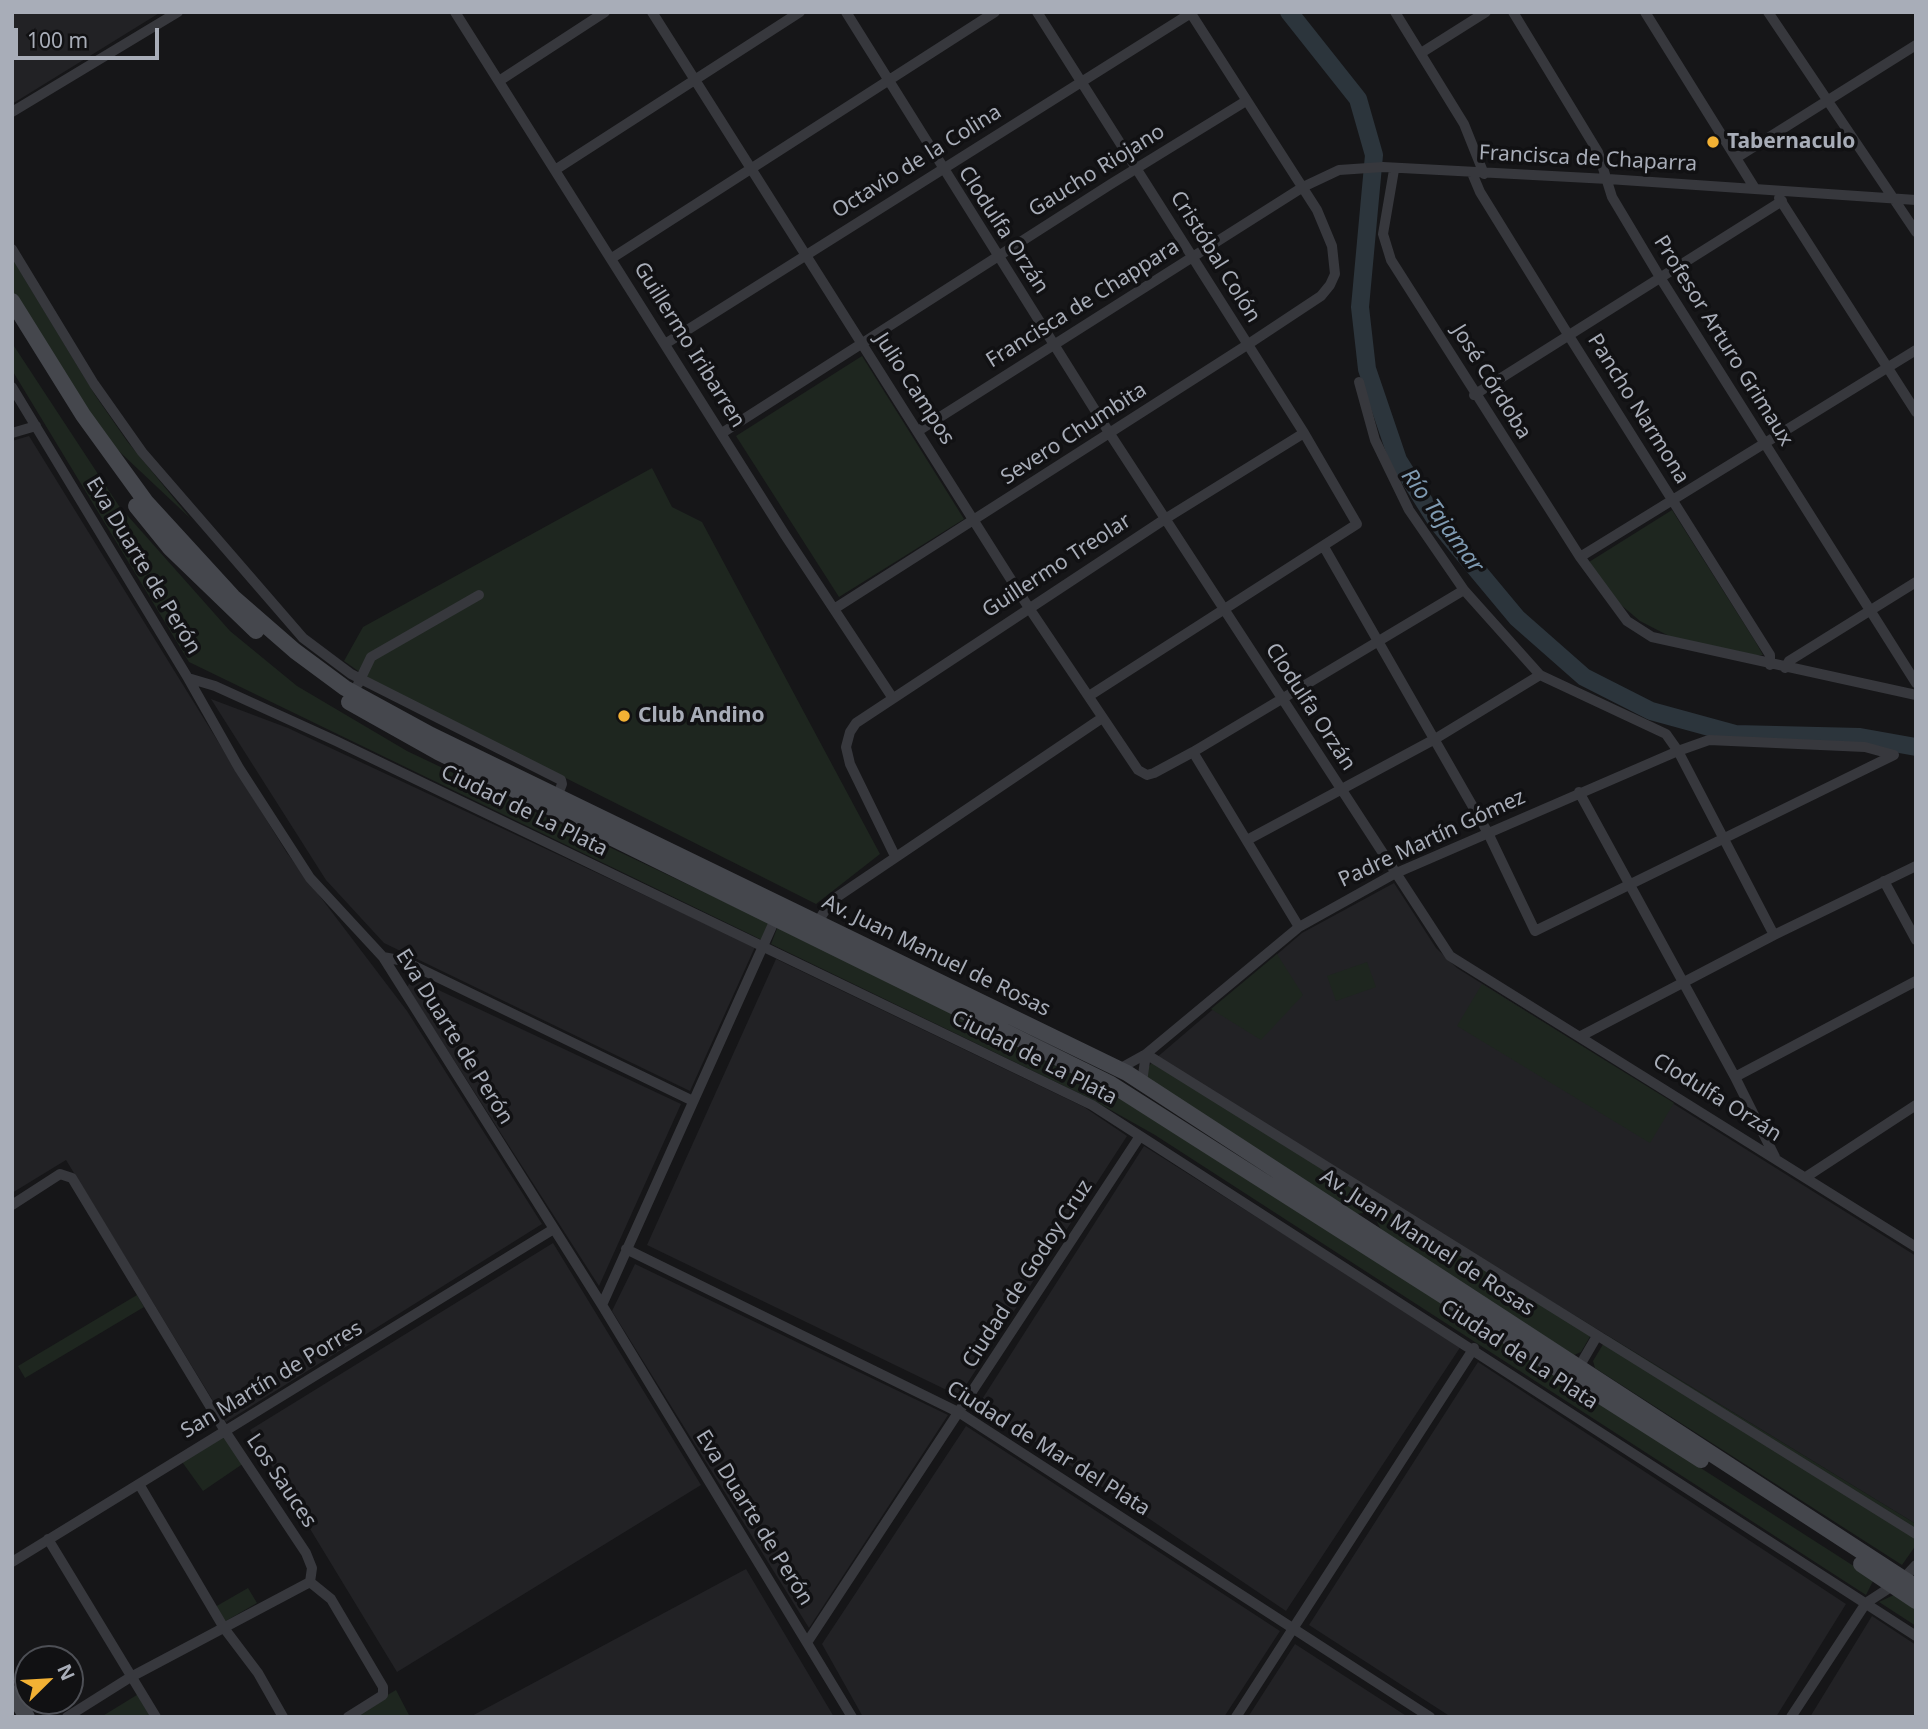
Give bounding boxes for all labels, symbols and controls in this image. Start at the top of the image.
scale bar [18,14,163,58]
text: 100 m [27,26,88,54]
street label: Octavio de la Colina [828,100,1006,224]
street label: Gaucho Riojano [1024,119,1170,223]
place label: Tabernaculo [1727,129,1855,155]
marker: Tabernaculo [1705,134,1721,150]
street label: Francisca de Chaparra [1478,141,1698,177]
street label: Clodulfa Orzán [952,162,1054,298]
street label: Cristóbal Colón [1164,187,1266,327]
street label: Profesor Arturo Grimaux [1648,231,1798,451]
street label: Francisca de Chappara [982,234,1184,374]
street label: Guillermo Iribarren [628,258,750,432]
street label: José Córdoba [1446,320,1536,444]
street label: Julio Campos [869,328,959,450]
street label: Pancho Narmona [1582,329,1694,489]
street label: Severo Chumbita [997,378,1151,490]
water label: Río Tajamar [1395,463,1489,579]
street label: Eva Duarte de Perón [80,473,206,659]
street label: Guillermo Treolar [978,509,1136,623]
street label: Clodulfa Orzán [1259,639,1361,775]
place label: Club Andino [638,703,765,729]
marker: Club Andino [616,708,632,724]
street label: Ciudad de La Plata [436,760,612,862]
street label: Padre Martín Gómez [1335,785,1529,893]
street label: Av. Juan Manuel de Rosas [818,890,1054,1022]
street label: Eva Duarte de Perón [390,945,518,1129]
street label: Ciudad de La Plata [947,1005,1121,1111]
street label: Clodulfa Orzán [1648,1048,1786,1148]
street label: Av. Juan Manuel de Rosas [1315,1164,1539,1322]
street label: Ciudad de Godoy Cruz [958,1175,1098,1373]
street label: Ciudad de La Plata [1436,1295,1602,1415]
street label: San Martín de Porres [177,1316,367,1444]
street label: Ciudad de Mar del Plata [942,1376,1154,1522]
street label: Eva Duarte de Perón [690,1426,818,1610]
street label: Los Sauces [240,1429,322,1533]
north arrow [14,1645,84,1715]
text: N [51,1660,81,1685]

